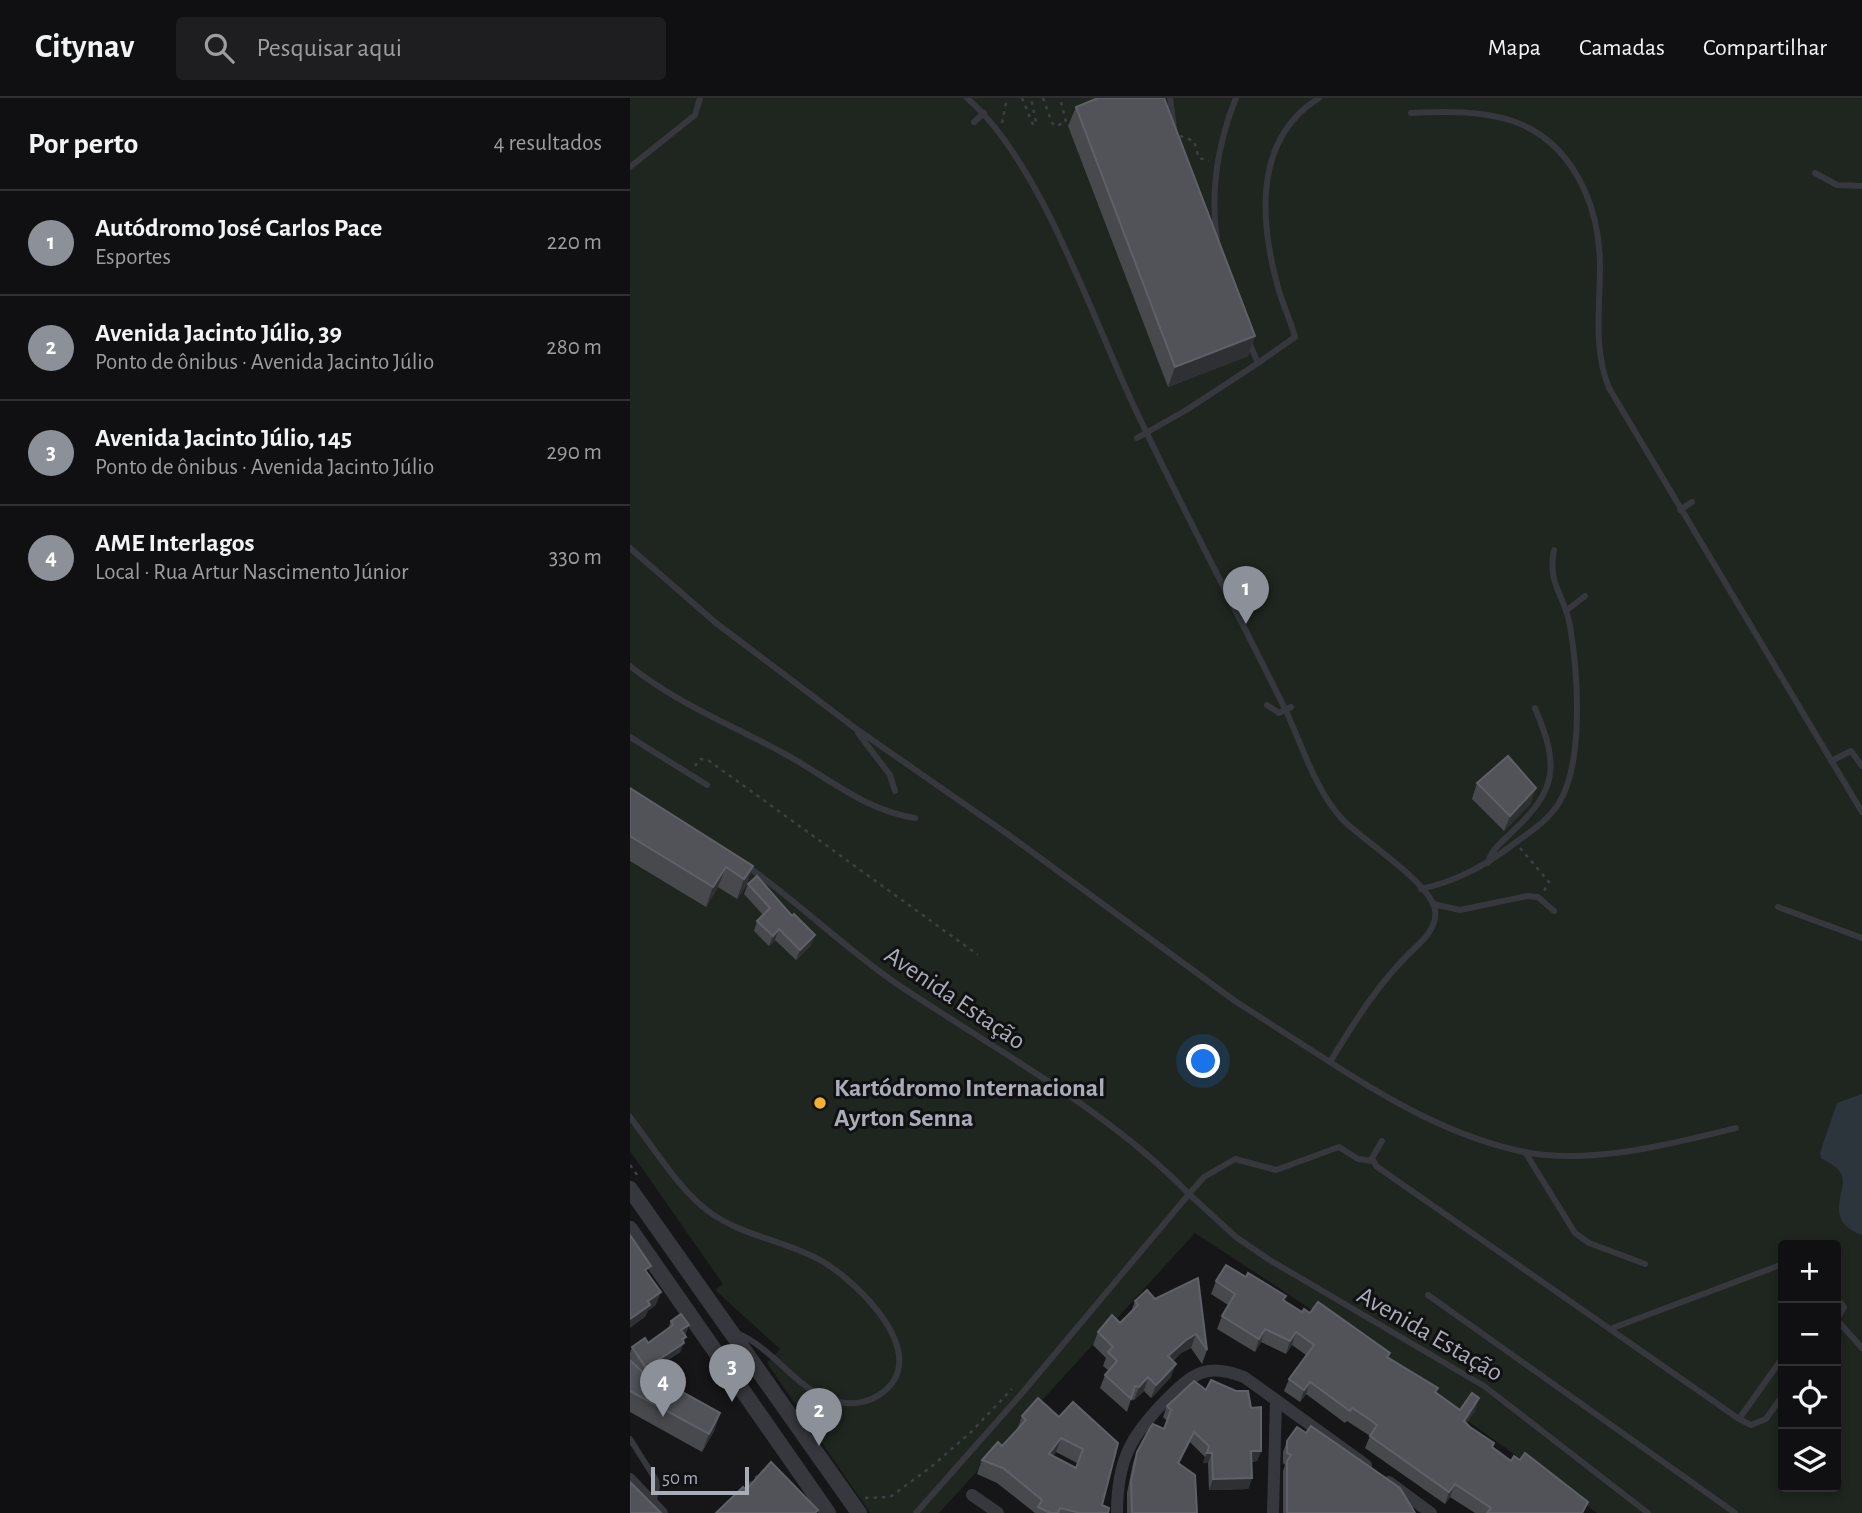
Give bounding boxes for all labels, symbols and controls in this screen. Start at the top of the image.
search box [176,17,666,80]
icon: search [200,29,238,67]
text: Citynav [35,31,134,64]
text: Pesquisar aqui [256,35,402,61]
text: Mapa [1488,36,1541,60]
text: Camadas [1579,36,1665,60]
text: Compartilhar [1703,36,1827,60]
text: Por perto [28,129,138,159]
text: 4 resultados [494,132,602,155]
text: Autódromo José Carlos Pace [95,215,382,241]
text: 1 [47,231,55,254]
text: 220 m [547,231,602,254]
text: Esportes [95,246,171,269]
text: Avenida Jacinto Júlio, 39 [95,320,342,346]
text: 2 [46,336,56,359]
text: 280 m [546,336,602,359]
text: Ponto de ônibus · Avenida Jacinto Júlio [95,351,434,374]
text: Avenida Jacinto Júlio, 145 [95,425,352,451]
text: 3 [46,441,56,464]
text: 290 m [546,441,602,464]
text: Ponto de ônibus · Avenida Jacinto Júlio [95,456,434,479]
text: AME Interlagos [95,530,255,556]
text: 4 [45,546,57,569]
text: 330 m [549,546,602,569]
text: Local · Rua Artur Nascimento Júnior [95,561,408,584]
pin: 1 [1223,566,1269,624]
street label: Avenida Estação [880,941,1030,1055]
your location [1186,1044,1220,1078]
place label: Kartódromo Internacional Ayrton Senna [834,1075,1105,1131]
marker: Kartódromo Internacional Ayrton Senna [812,1095,828,1111]
map controls [1778,1240,1841,1492]
button: + [1778,1240,1841,1303]
street label: Avenida Estação [1353,1282,1507,1386]
button: − [1778,1303,1841,1366]
pin: 3 [709,1344,755,1402]
pin: 4 [640,1359,686,1417]
button: locate [1778,1366,1841,1429]
pin: 2 [796,1388,842,1446]
button: layers [1778,1429,1841,1492]
scale bar [651,1464,749,1496]
text: 50 m [662,1469,698,1488]

